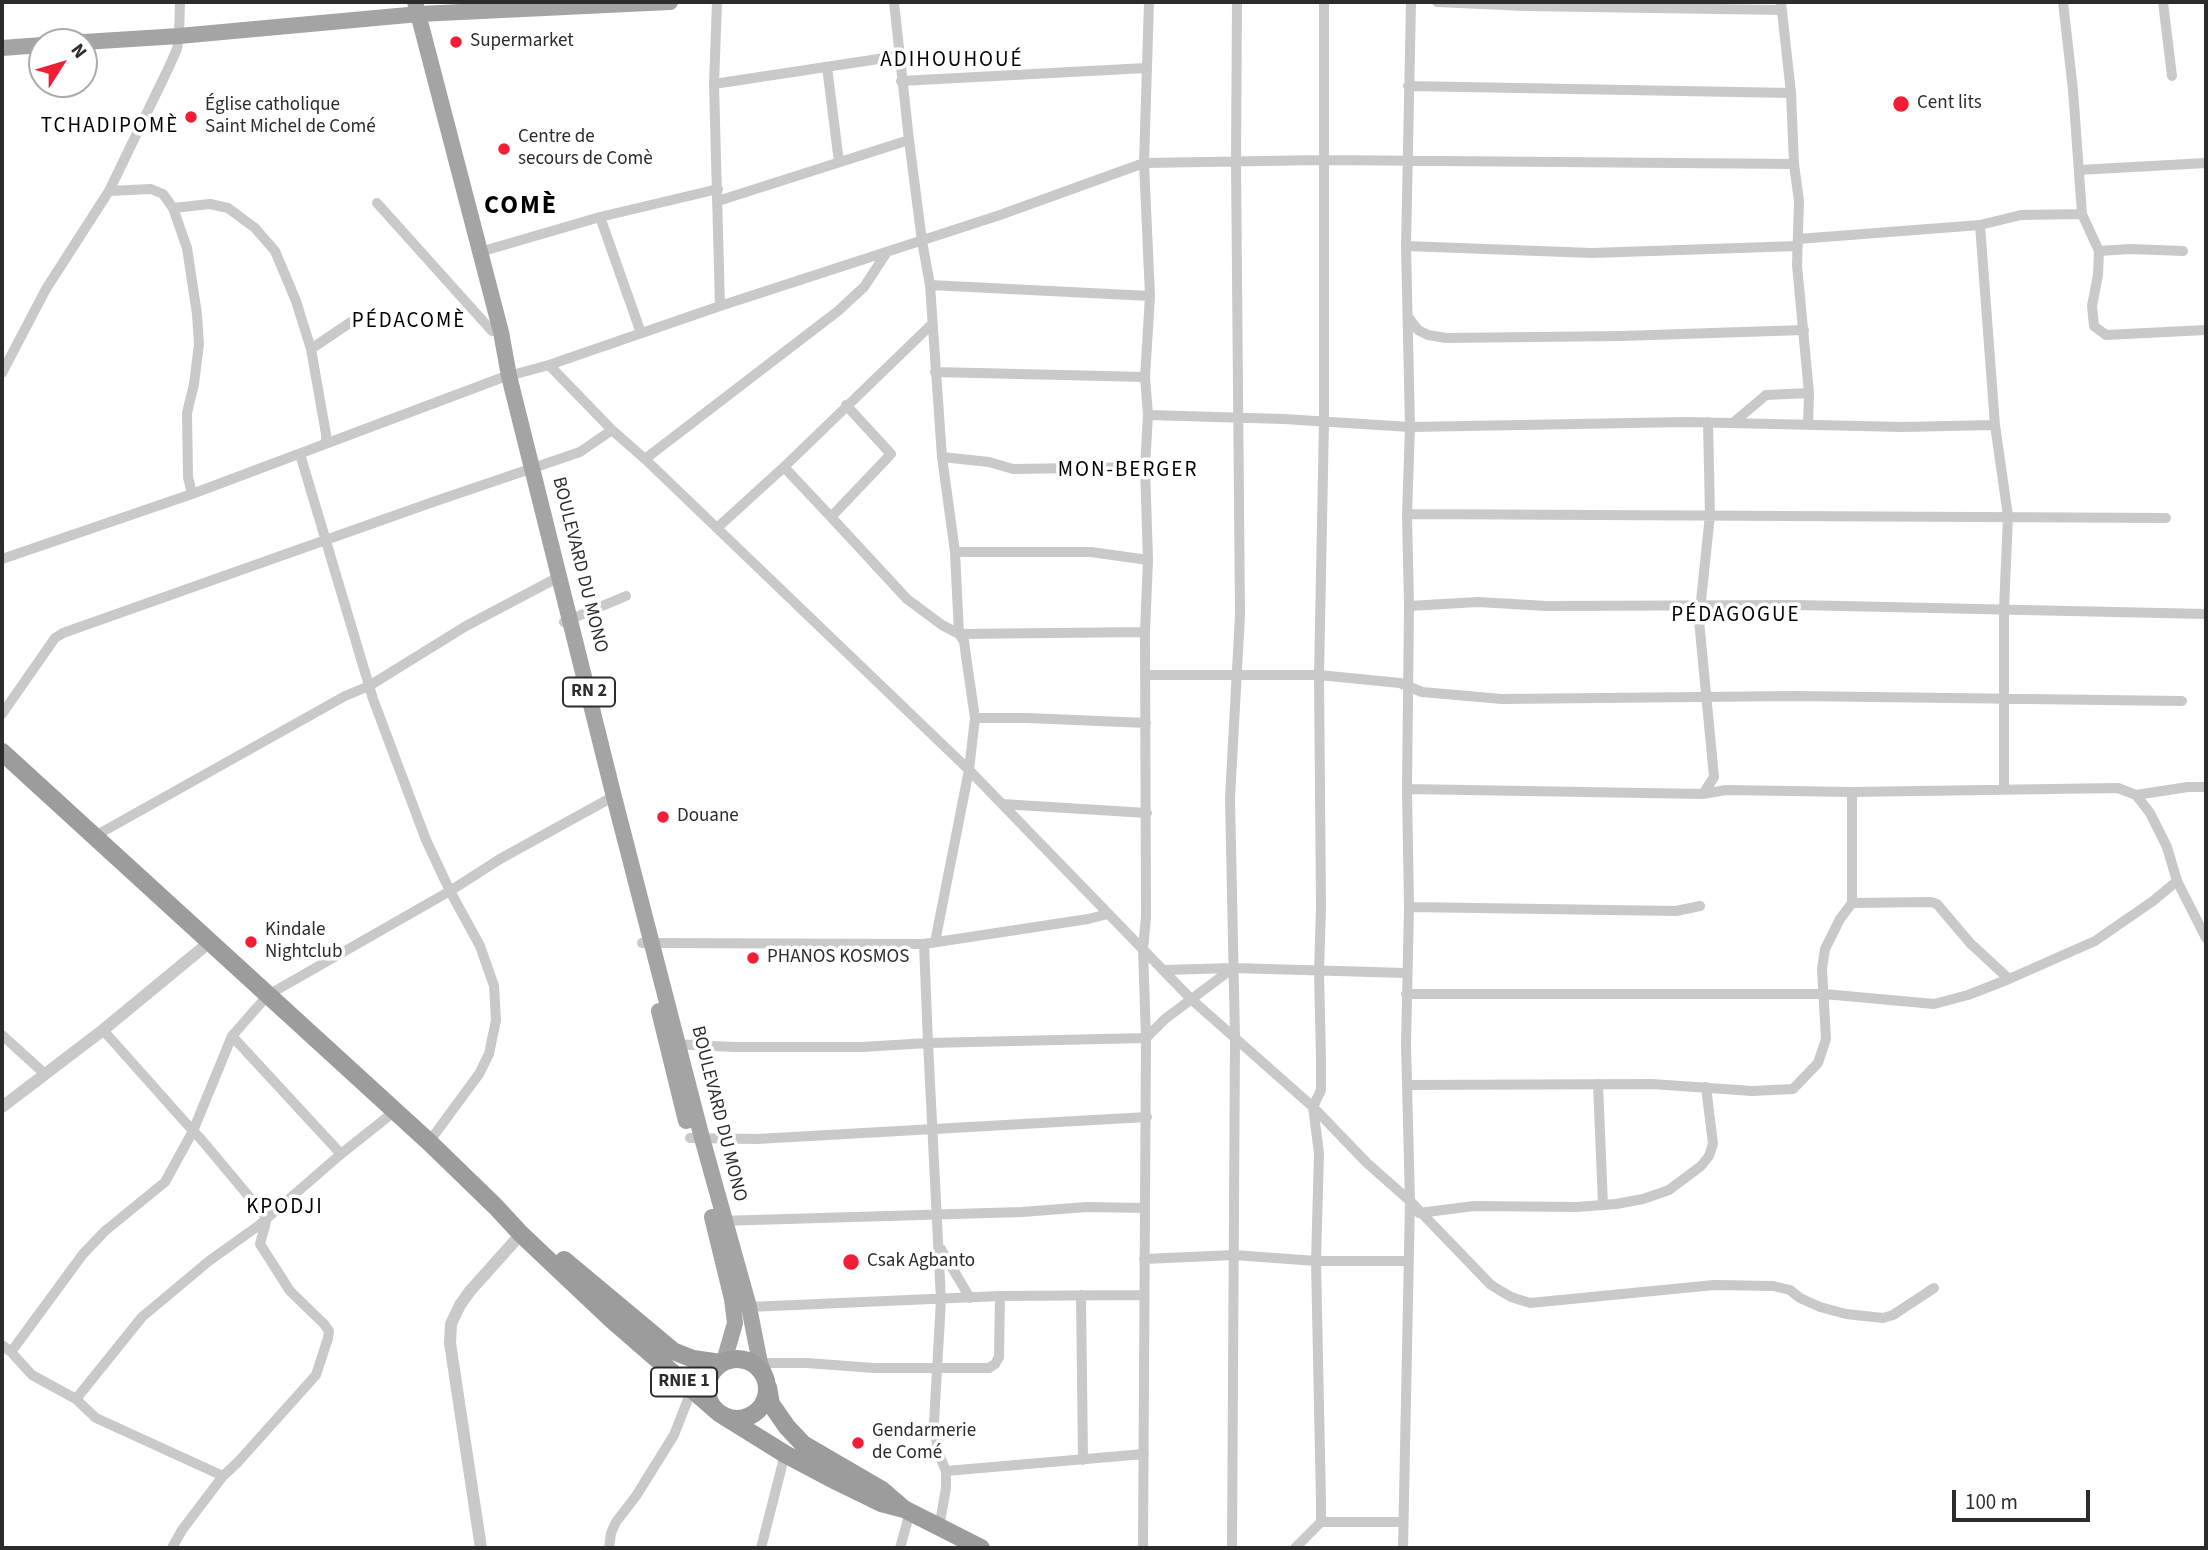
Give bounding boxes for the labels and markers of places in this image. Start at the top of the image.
place label: Supermarket [470,31,574,53]
marker: Supermarket [448,34,464,50]
place label: Cent lits [1917,93,1982,115]
marker: Cent lits [1891,94,1911,114]
place label: Église catholique Saint Michel de Comé [205,95,376,139]
marker: Église catholique Saint Michel de Comé [183,109,199,125]
place label: Centre de secours de Comè [518,127,653,171]
marker: Centre de secours de Comè [496,141,512,157]
place label: Douane [677,806,739,828]
marker: Douane [655,809,671,825]
place label: Kindale Nightclub [265,920,342,964]
marker: Kindale Nightclub [243,934,259,950]
place label: PHANOS KOSMOS [767,947,909,969]
marker: PHANOS KOSMOS [745,950,761,966]
place label: Csak Agbanto [867,1251,975,1273]
marker: Csak Agbanto [841,1252,861,1272]
place label: Gendarmerie de Comé [872,1421,976,1465]
marker: Gendarmerie de Comé [850,1435,866,1451]

